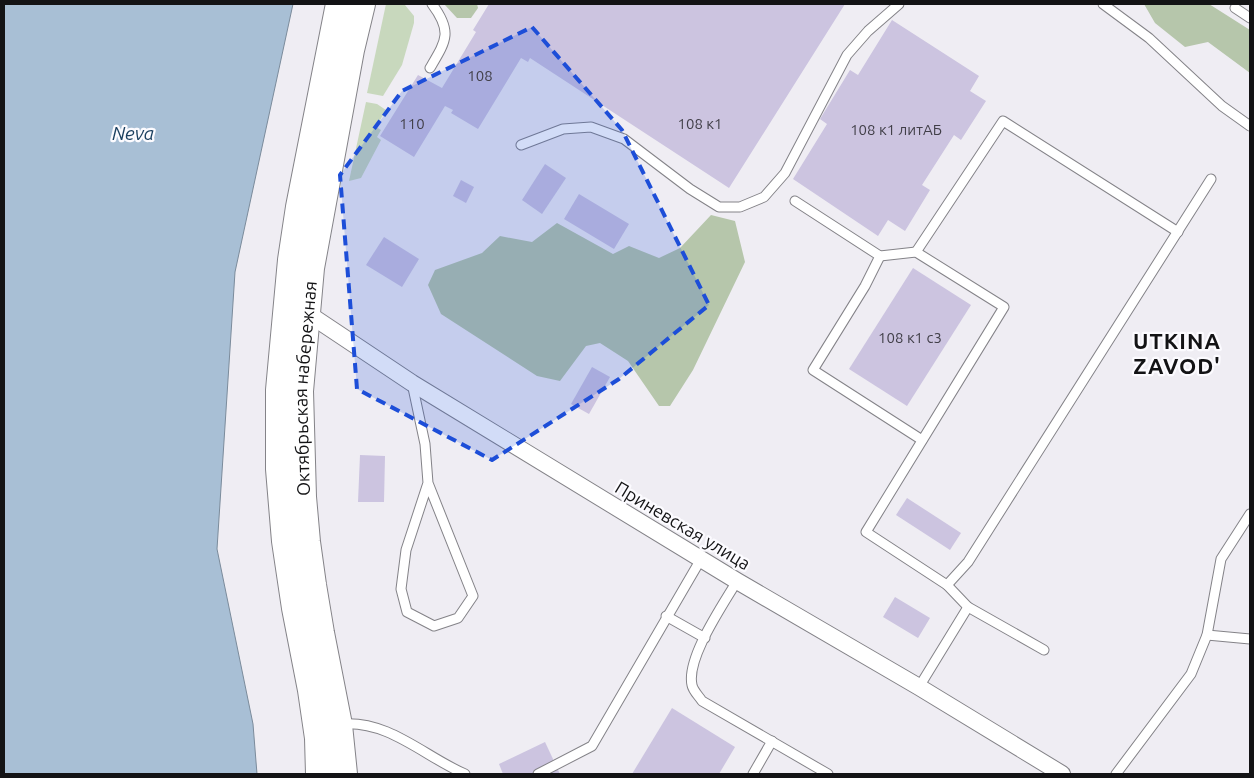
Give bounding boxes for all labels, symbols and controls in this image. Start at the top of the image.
house number: 108 [467,67,493,84]
house number: 110 [399,115,425,132]
house number: 108 к1 [677,115,723,132]
house number: 108 к1 литАБ [850,121,942,138]
water label: Neva [112,122,154,144]
street label: Октябрьская набережная [290,280,320,496]
district label: UTKINA ZAVOD' [1133,328,1221,378]
house number: 108 к1 с3 [878,329,942,346]
street label: Приневская улица [612,477,754,573]

